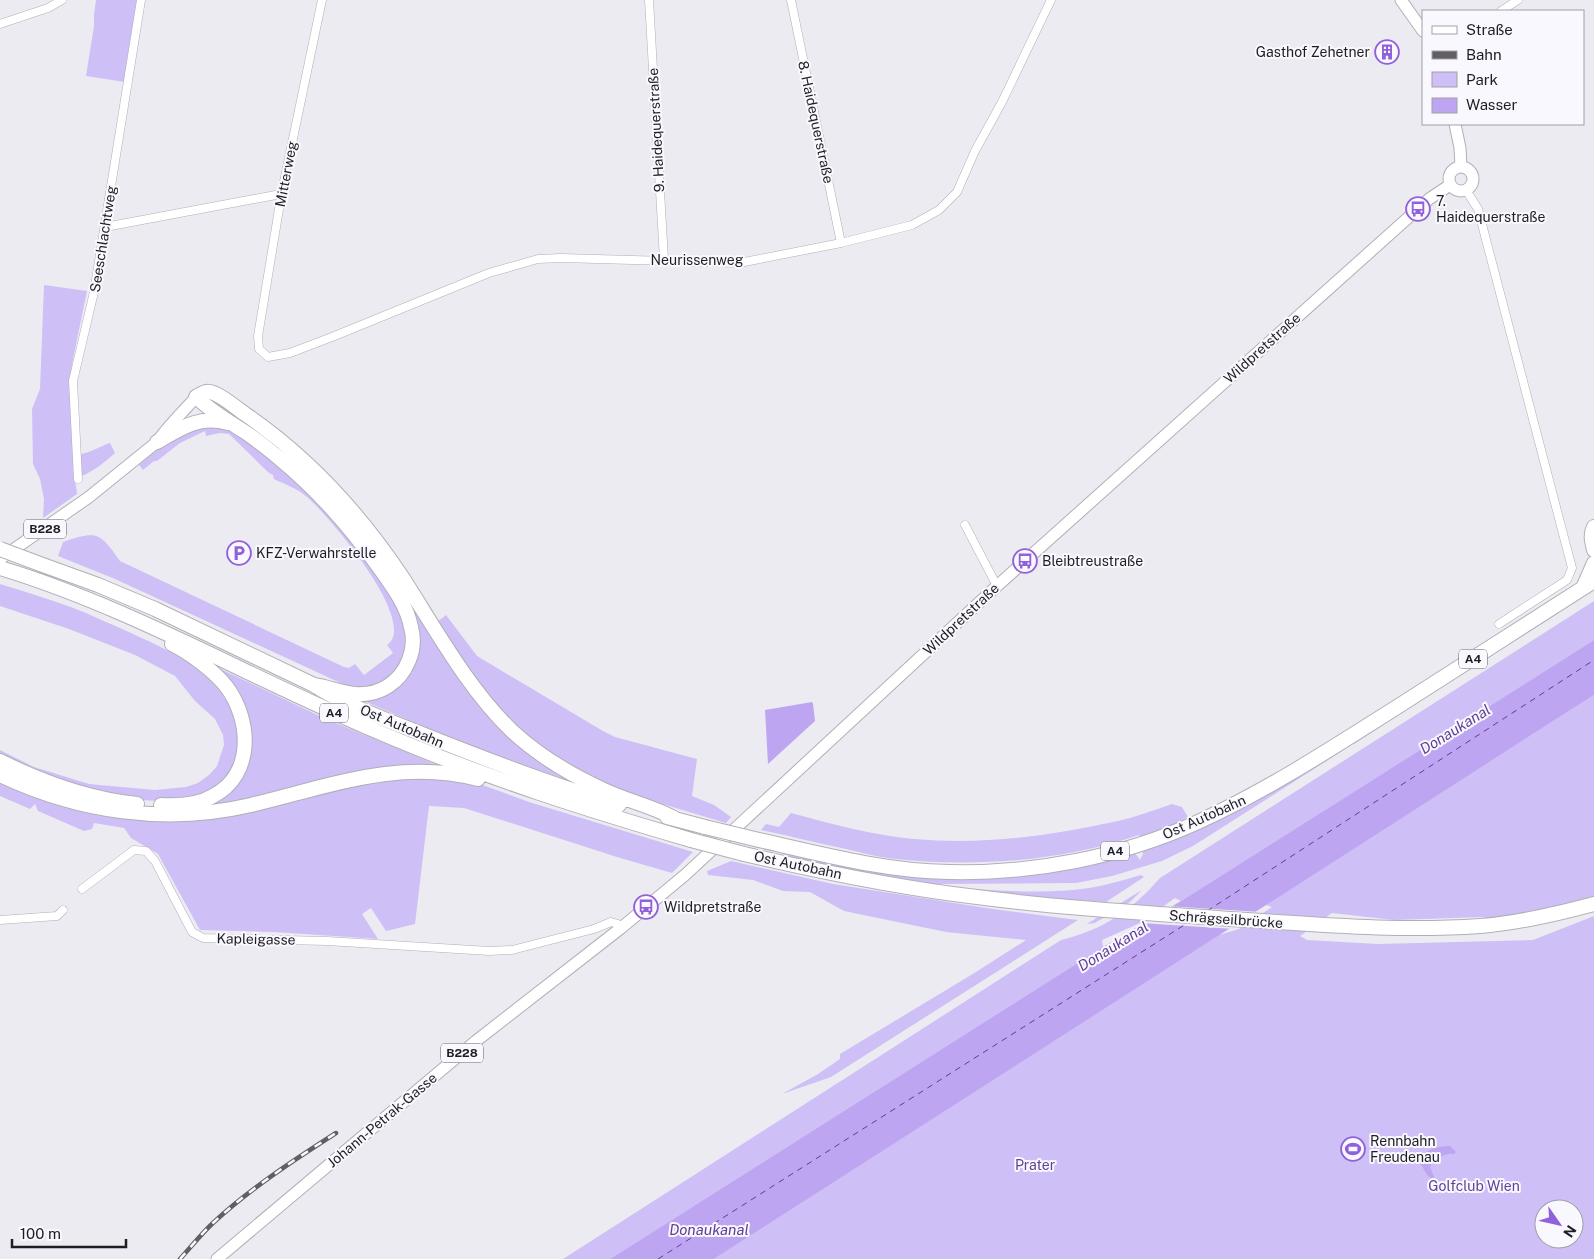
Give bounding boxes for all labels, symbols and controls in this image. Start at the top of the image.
legend [1422,10,1584,125]
text: Straße [1466,21,1513,38]
building icon: Gasthof Zehetner [1374,39,1400,65]
place label: Gasthof Zehetner [1256,44,1370,60]
text: Bahn [1466,46,1502,63]
street label: 8. Haidequerstraße [795,59,837,185]
street label: 9. Haidequerstraße [645,67,667,193]
text: Park [1466,71,1498,88]
text: Wasser [1466,96,1518,113]
street label: Mitterweg [272,139,300,208]
street label: Seeschlachtweg [87,184,119,294]
place label: 7. Haidequerstraße [1436,193,1546,225]
bus stop icon: 7. Haidequerstraße [1405,196,1431,222]
street label: Neurissenweg [651,252,744,268]
street label: Wildpretstraße [1220,309,1304,387]
road number: B228 [24,520,66,538]
parking icon: KFZ-Verwahrstelle [226,540,252,566]
place label: KFZ-Verwahrstelle [256,545,377,561]
bus stop icon: Bleibtreustraße [1012,548,1038,574]
place label: Bleibtreustraße [1042,553,1143,569]
street label: Wildpretstraße [920,580,1002,658]
road number: A4 [1459,650,1487,669]
street label: Ost Autobahn [358,701,446,751]
water label: Donaukanal [1417,701,1493,757]
road number: A4 [320,704,348,722]
street label: Ost Autobahn [1160,792,1248,842]
road number: A4 [1101,841,1129,860]
street label: Ost Autobahn [753,848,843,882]
bus stop icon: Wildpretstraße [633,894,659,920]
place label: Wildpretstraße [664,899,762,915]
street label: Schrägseilbrücke [1169,907,1284,931]
water label: Donaukanal [1075,918,1151,974]
street label: Kapleigasse [216,930,296,948]
road number: B228 [441,1044,483,1062]
street label: Johann-Petrak-Gasse [324,1069,440,1171]
place label: Rennbahn Freudenau [1370,1133,1440,1165]
sports icon: Rennbahn Freudenau [1340,1136,1366,1162]
park label: Prater [1015,1157,1055,1173]
park label: Golfclub Wien [1428,1178,1520,1194]
north arrow [1534,1199,1584,1249]
scale bar [12,1216,126,1248]
water label: Donaukanal [669,1221,749,1238]
text: N [1560,1222,1579,1240]
text: 100 m [20,1225,61,1242]

